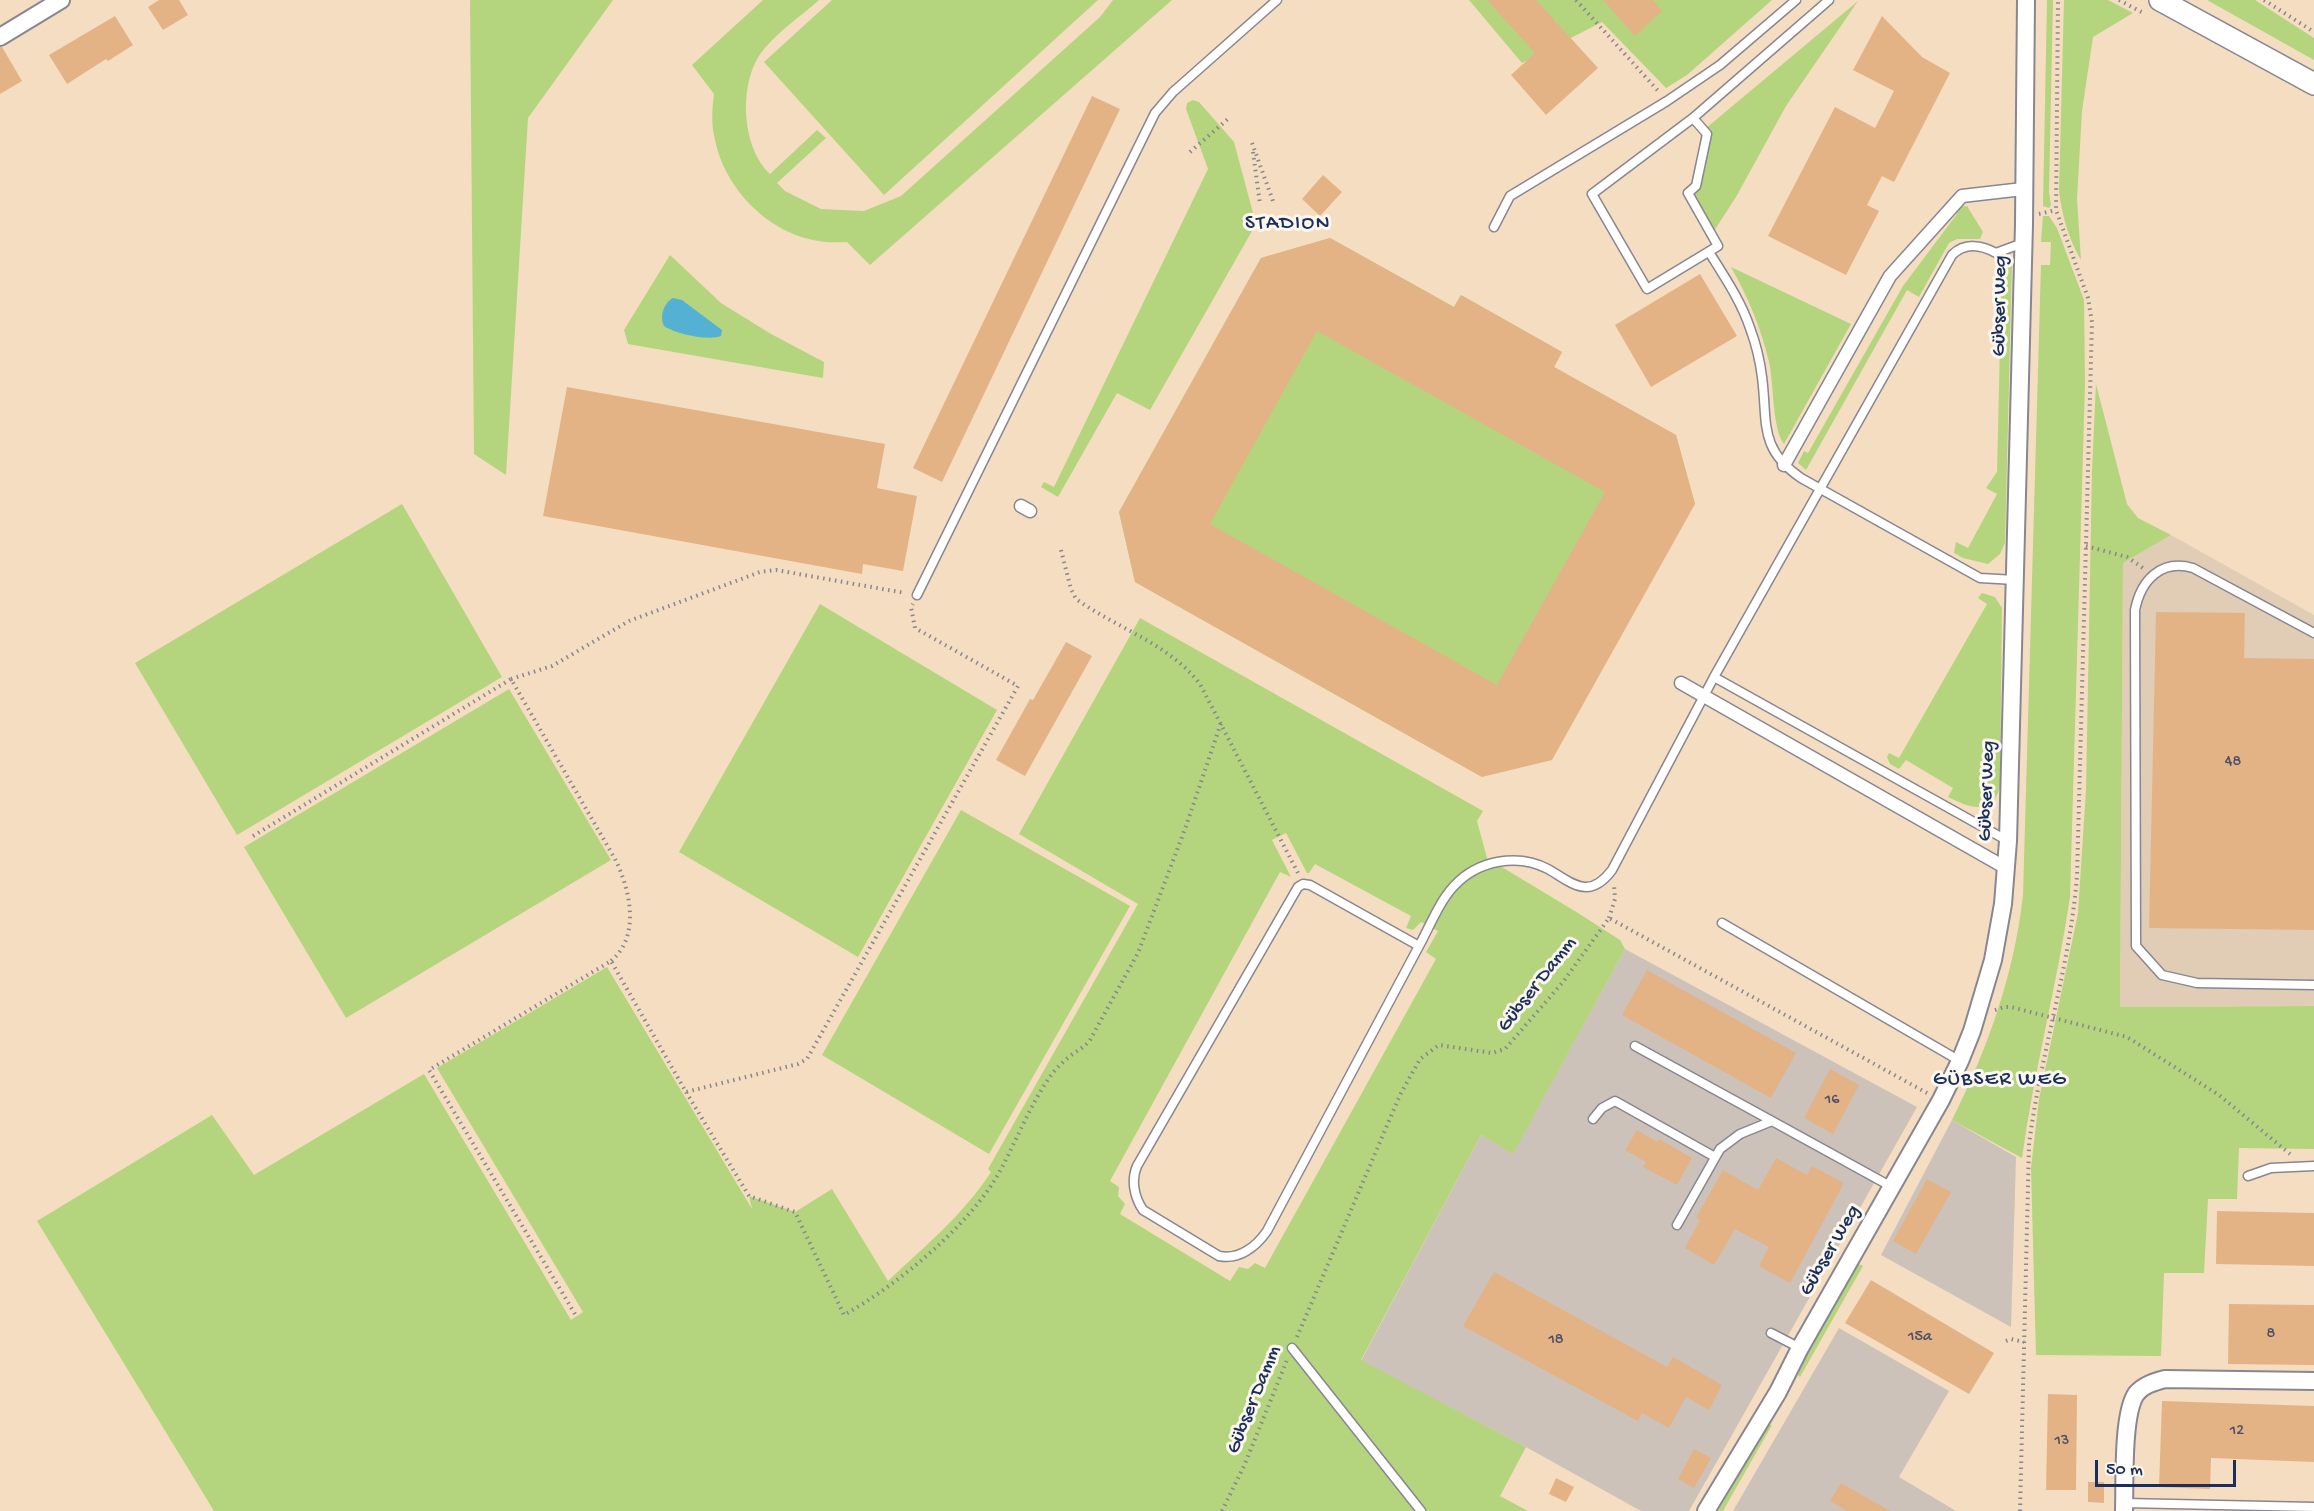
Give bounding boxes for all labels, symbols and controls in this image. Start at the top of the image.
district label: STADION [1245,212,1331,238]
street label: Gübser Weg [1988,255,2014,357]
street label: Gübser Weg [1974,740,2002,842]
house number: 48 [2225,753,2241,773]
street label: Gübser Damm [1493,932,1583,1038]
district label: GÜBSER WEG [1933,1068,2067,1094]
house number: 16 [1825,1091,1839,1111]
street label: Gübser Weg [1795,1201,1867,1301]
house number: 8 [2267,1325,2275,1345]
house number: 15a [1908,1328,1932,1348]
house number: 18 [1548,1331,1564,1351]
street label: Gübser Damm [1222,1342,1288,1458]
house number: 12 [2230,1422,2244,1442]
house number: 13 [2055,1432,2069,1452]
scale bar [2098,1448,2239,1486]
text: 50 m [2106,1460,2143,1481]

